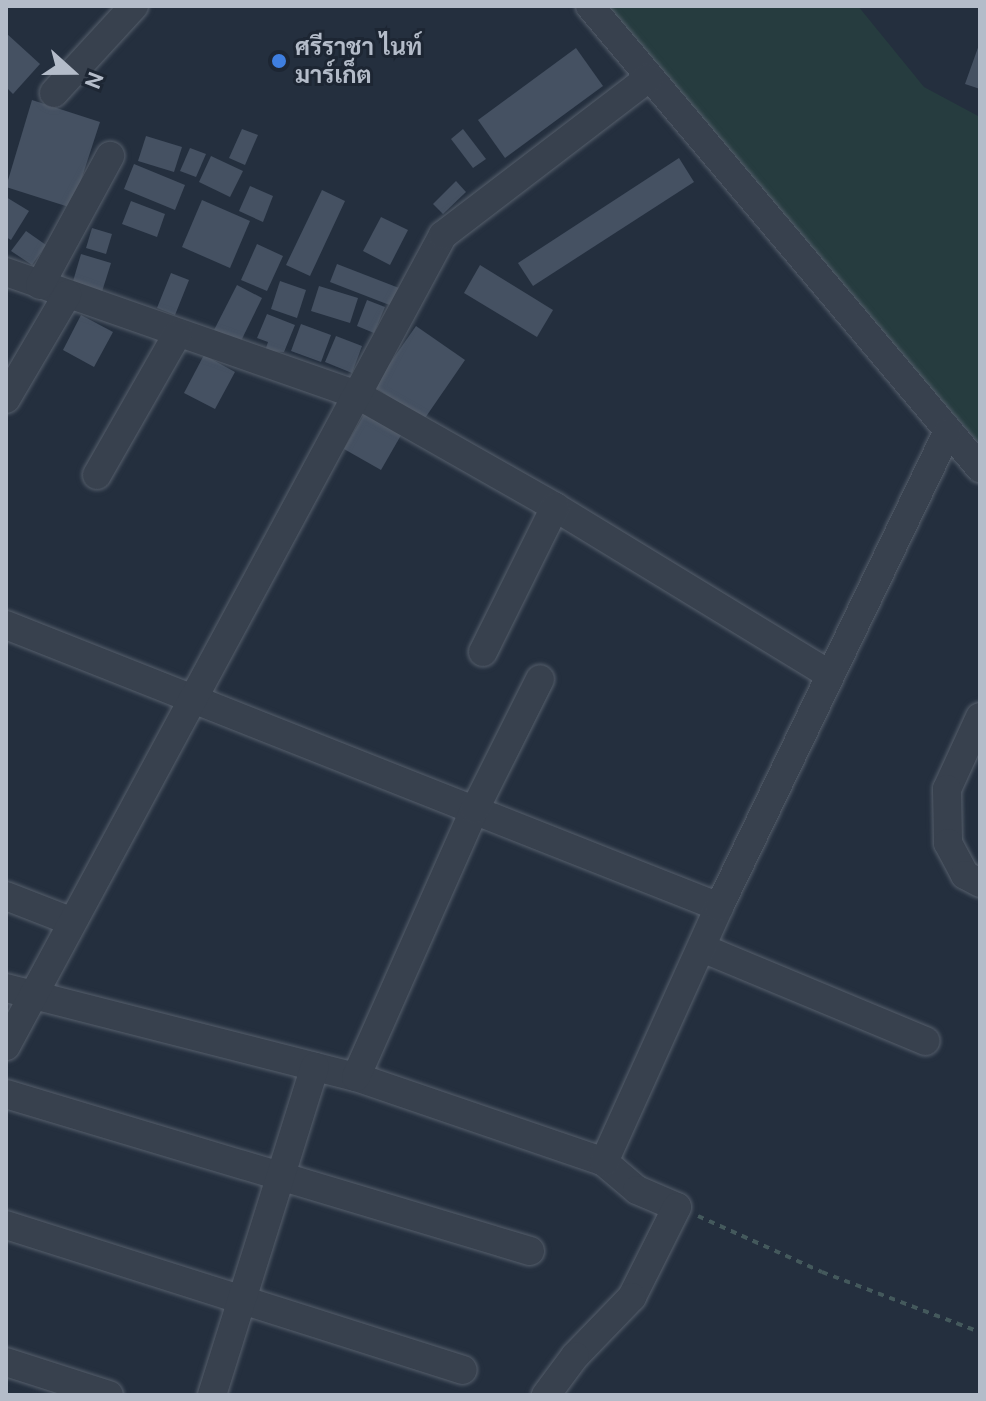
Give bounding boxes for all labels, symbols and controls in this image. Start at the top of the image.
north arrow [32,32,112,112]
place label: ศรีราชา ไนท์ มาร์เก็ต [295,33,422,89]
marker: ศรีราชา ไนท์ มาร์เก็ต [270,52,288,70]
text: N [80,69,109,93]

